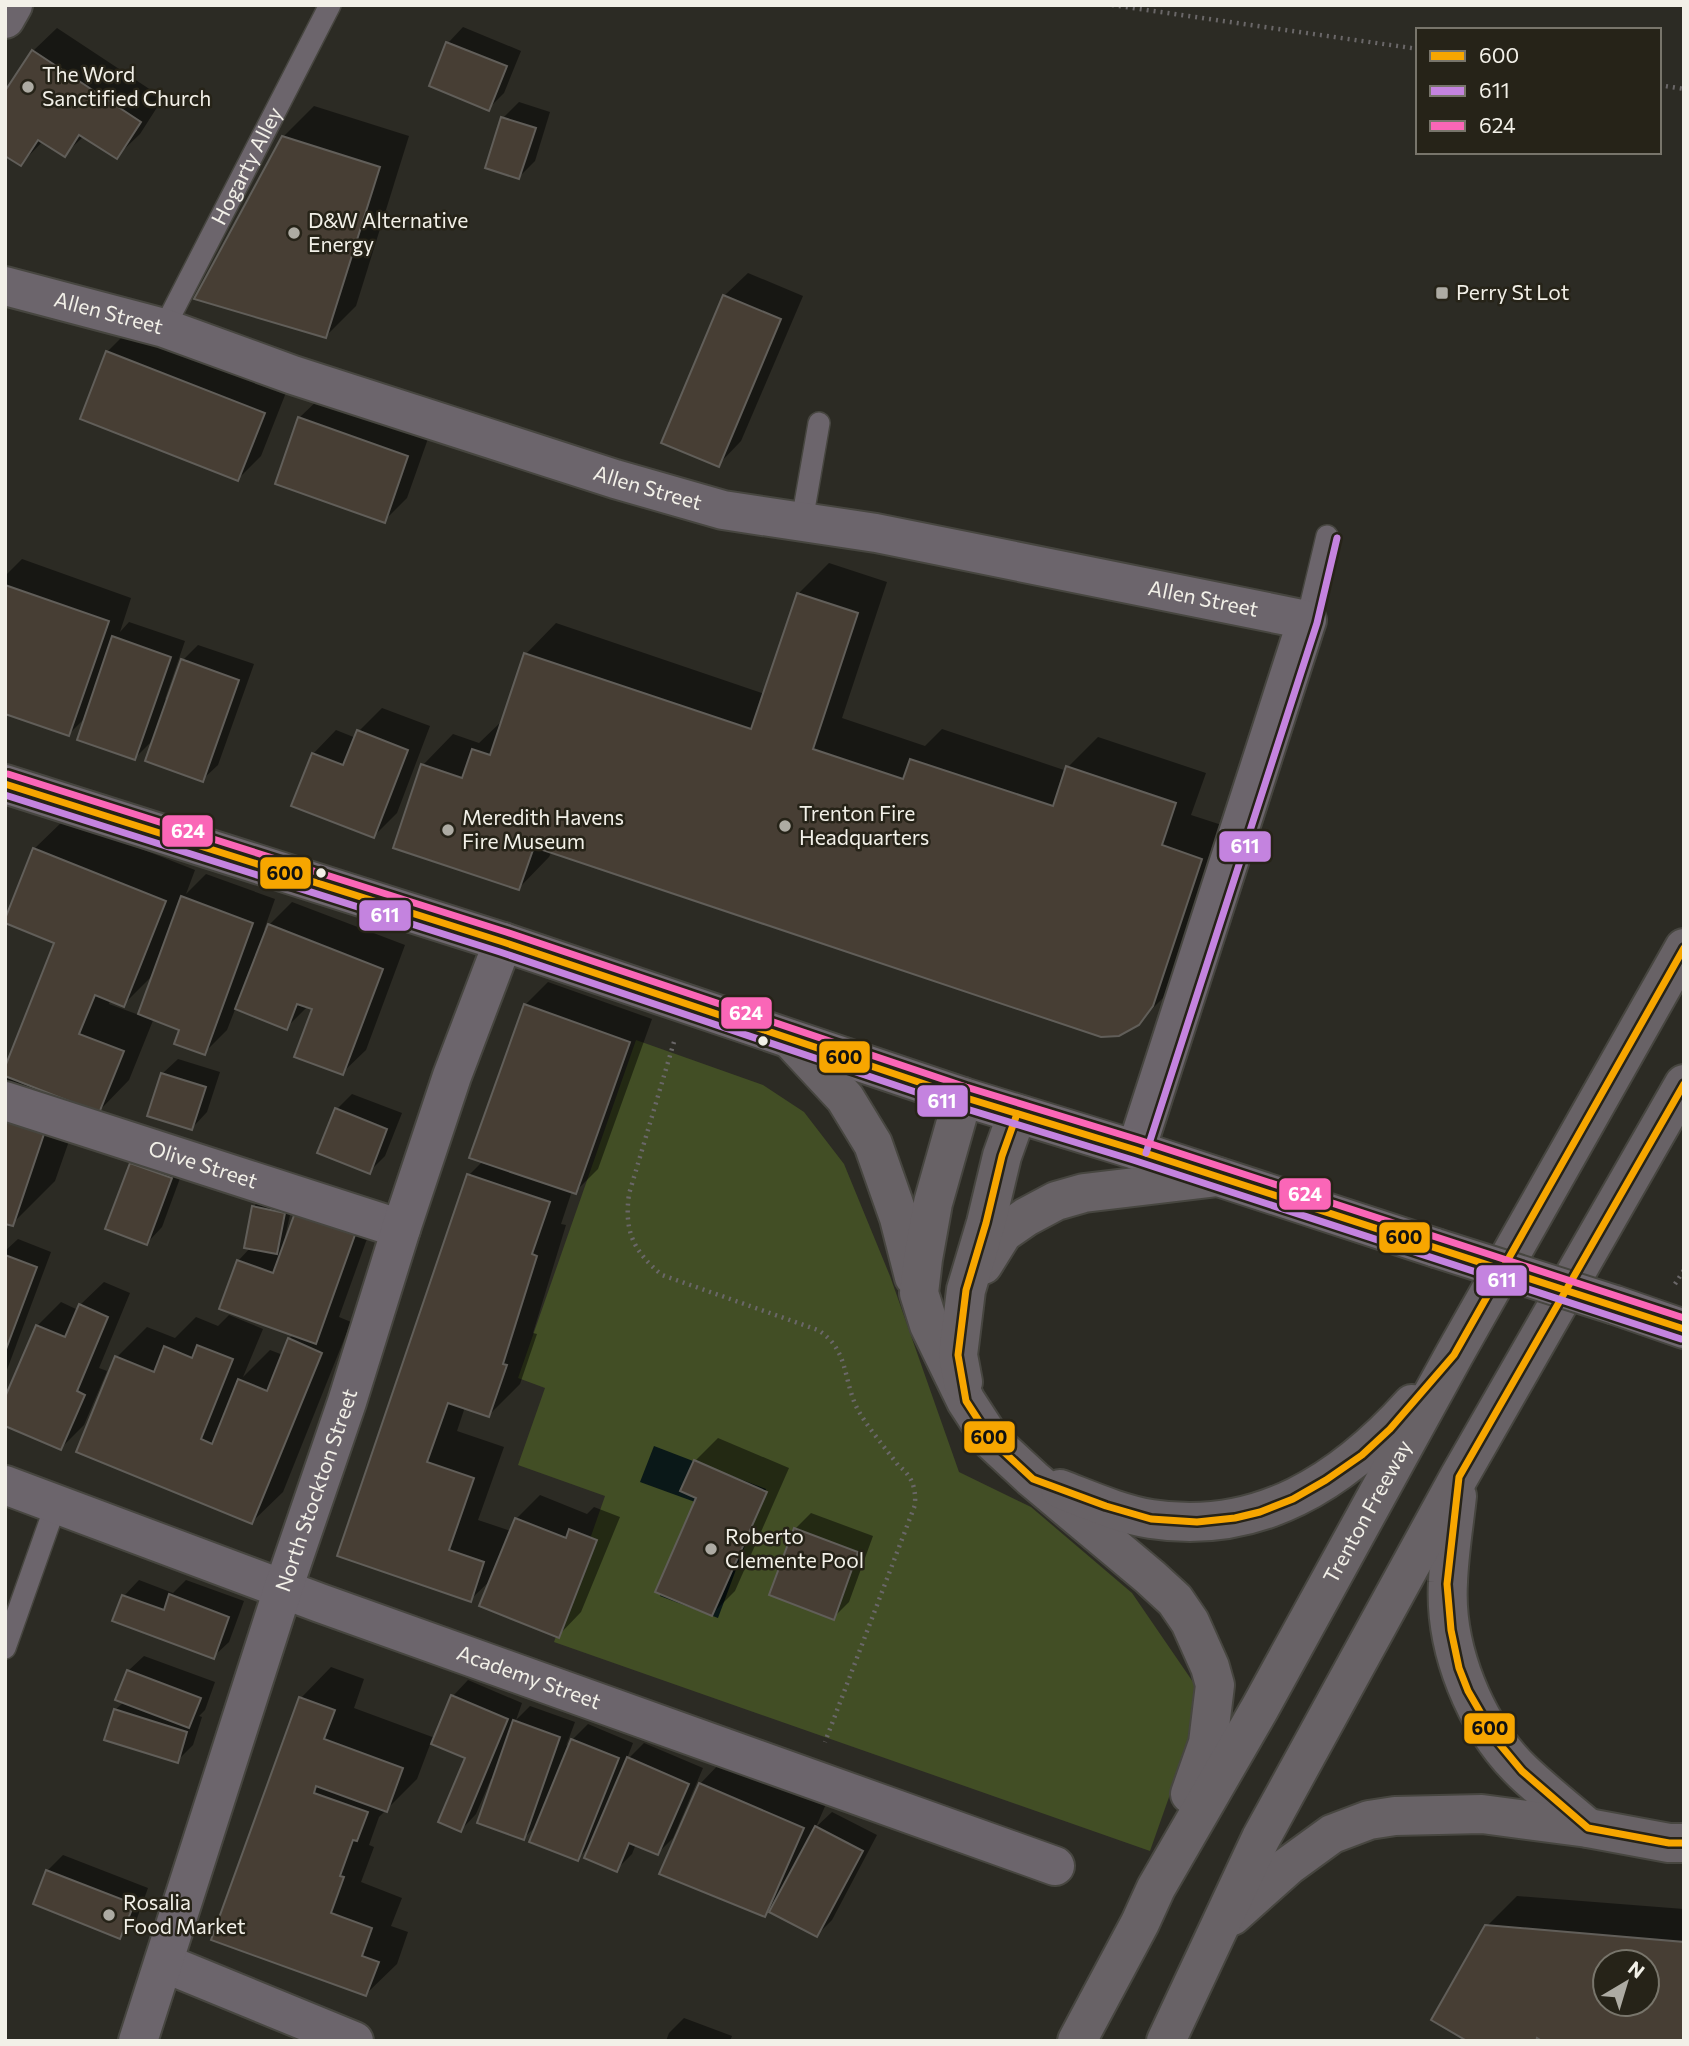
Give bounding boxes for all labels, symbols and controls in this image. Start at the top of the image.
legend [1416,28,1661,154]
text: 600 [1479,42,1519,67]
place label: The Word Sanctified Church [42,61,211,110]
text: 611 [1479,77,1510,102]
marker: The Word Sanctified Church [20,79,36,95]
street label: Hogarty Alley [205,102,287,229]
text: 624 [1479,112,1516,137]
place label: D&W Alternative Energy [308,207,468,256]
marker: D&W Alternative Energy [286,225,302,241]
place label: Perry St Lot [1456,279,1569,304]
marker: Perry St Lot [1434,285,1450,301]
street label: Allen Street [52,286,166,338]
street label: Allen Street [591,459,705,514]
street label: Allen Street [1146,574,1261,621]
place label: Trenton Fire Headquarters [799,800,929,849]
place label: Meredith Havens Fire Museum [462,804,624,853]
line badge: 624 [161,814,214,848]
marker: Trenton Fire Headquarters [777,818,793,834]
text: 624 [171,819,205,842]
marker: Meredith Havens Fire Museum [440,822,456,838]
line badge: 611 [1218,830,1272,863]
text: 611 [1231,834,1259,857]
line badge: 600 [259,856,312,890]
text: 600 [267,861,303,884]
unlabelled marker [314,866,328,880]
line badge: 611 [358,899,412,932]
text: 611 [371,903,399,926]
line badge: 624 [720,996,773,1030]
text: 624 [729,1001,763,1024]
unlabelled marker [756,1034,770,1048]
line badge: 600 [818,1040,871,1074]
text: 600 [826,1045,862,1068]
line badge: 611 [916,1084,969,1118]
text: 611 [928,1089,956,1112]
street label: Olive Street [146,1134,261,1193]
line badge: 624 [1278,1177,1332,1211]
text: 624 [1288,1182,1322,1205]
line badge: 600 [1378,1221,1431,1254]
text: 600 [1386,1225,1422,1248]
line badge: 611 [1475,1264,1528,1297]
text: 611 [1488,1268,1516,1291]
street label: North Stockton Street [269,1385,361,1595]
line badge: 600 [963,1420,1016,1454]
text: 600 [971,1425,1007,1448]
street label: Trenton Freeway [1317,1435,1416,1587]
place label: Roberto Clemente Pool [725,1523,864,1572]
marker: Roberto Clemente Pool [703,1541,719,1557]
street label: Academy Street [454,1639,604,1713]
line badge: 600 [1463,1712,1516,1745]
text: 600 [1472,1716,1508,1739]
place label: Rosalia Food Market [123,1889,246,1938]
marker: Rosalia Food Market [101,1907,117,1923]
north arrow [1591,1948,1661,2018]
text: N [1624,1956,1649,1983]

